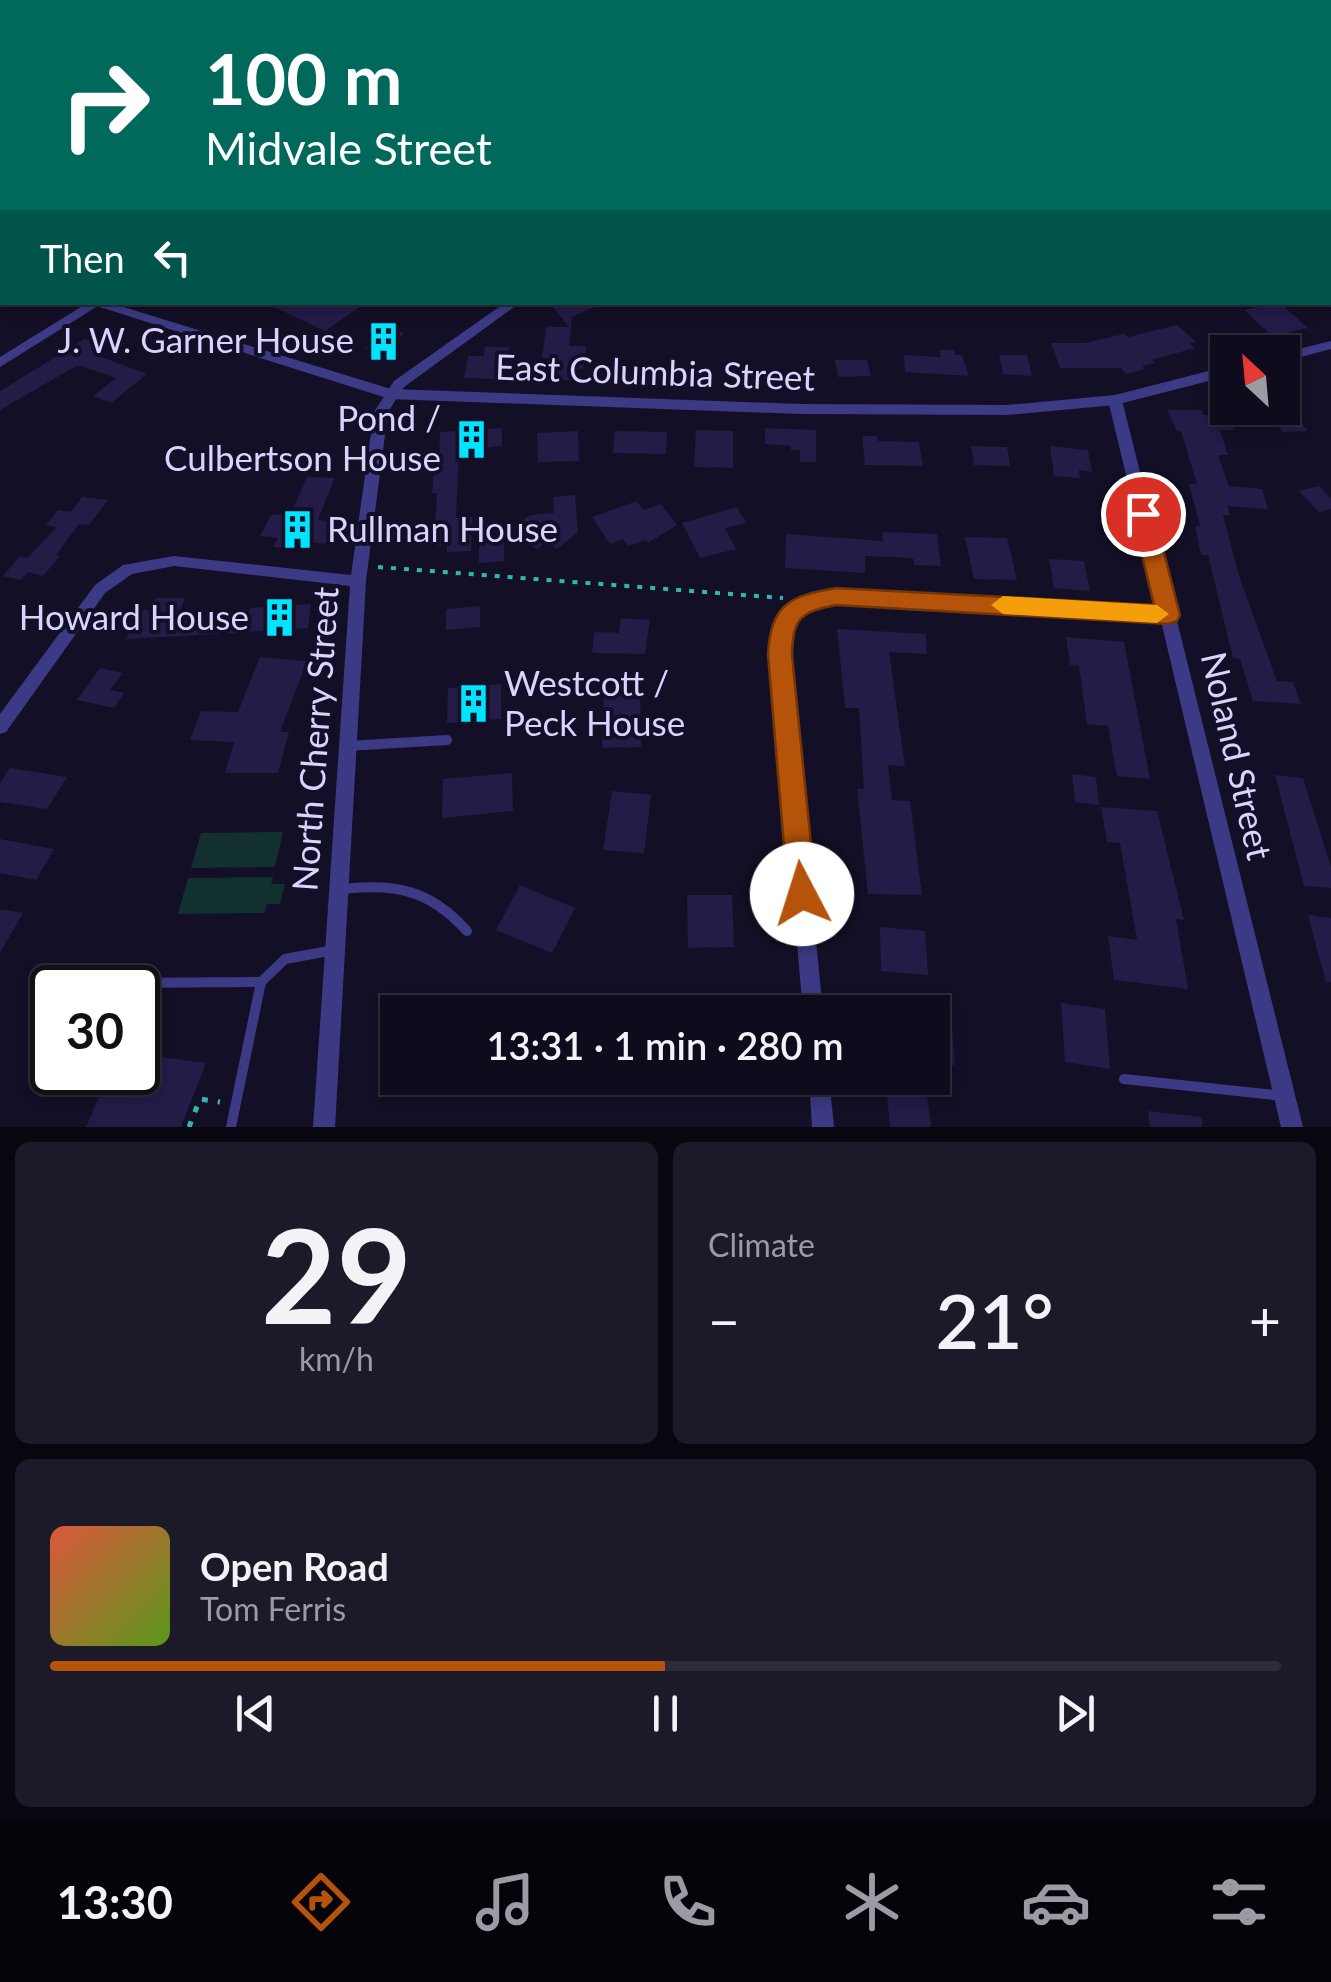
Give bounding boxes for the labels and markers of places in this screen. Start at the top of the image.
place label: J. W. Garner House [57,318,354,360]
building icon: J. W. Garner House [363,320,405,362]
place label: Pond / Culbertson House [164,396,441,478]
building icon: Pond / Culbertson House [450,418,492,460]
pin [1101,472,1186,557]
place label: Rullman House [327,507,558,549]
building icon: Rullman House [276,509,318,551]
place label: Howard House [19,595,249,637]
building icon: Howard House [258,597,300,639]
place label: Westcott / Peck House [504,661,685,743]
building icon: Westcott / Peck House [453,683,495,725]

